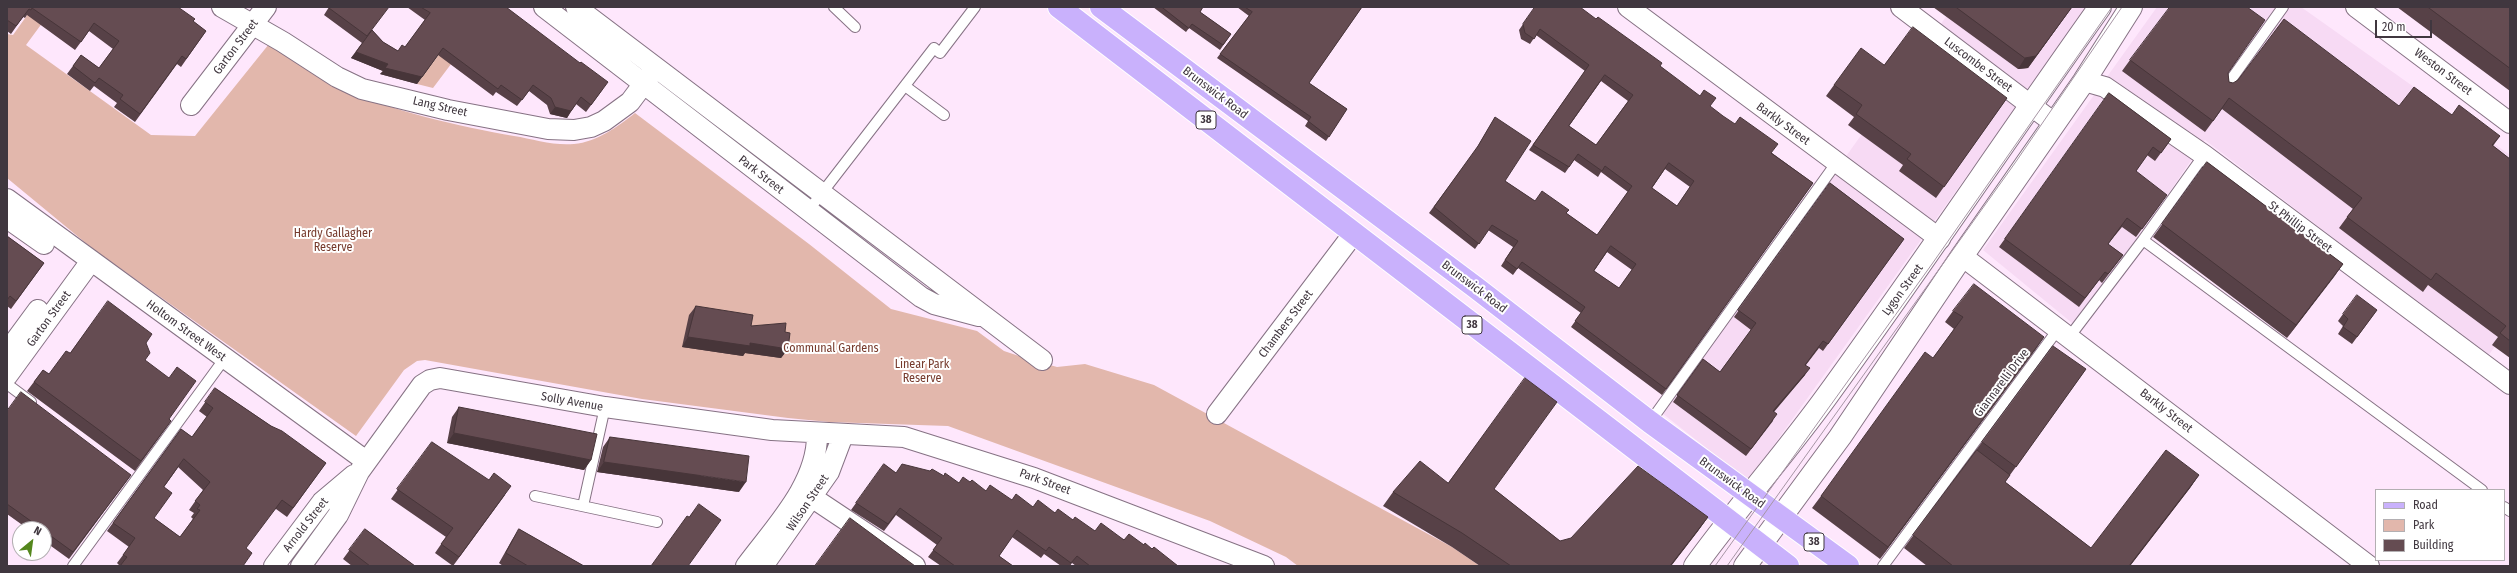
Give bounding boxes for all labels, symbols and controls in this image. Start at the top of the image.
scale bar [2377,12,2434,38]
street label: Garton Street [210,16,262,78]
text: 20 m [2382,20,2406,34]
street label: Luscombe Street [1941,35,2015,95]
street label: Weston Street [2411,46,2475,98]
street label: Brunswick Road [1180,64,1250,122]
street label: Lang Street [411,94,469,120]
street label: Barkly Street [1753,100,1813,148]
road number: 38 [1196,111,1216,129]
street label: Park Street [735,153,787,197]
street label: St Phillip Street [2265,198,2335,256]
park label: Hardy Gallagher Reserve [294,227,372,255]
street label: Brunswick Road [1439,258,1509,316]
street label: Lygon Street [1879,261,1927,319]
street label: Chambers Street [1256,287,1316,361]
street label: Garton Street [24,288,74,350]
street label: Holtom Street West [143,297,229,365]
road number: 38 [1462,316,1482,334]
park label: Communal Gardens [783,342,879,356]
street label: Giannarelli Drive [1972,346,2032,420]
park label: Linear Park Reserve [895,358,949,386]
street label: Barkly Street [2137,386,2195,436]
street label: Solly Avenue [540,389,604,415]
street label: Brunswick Road [1696,454,1768,512]
street label: Park Street [1017,466,1073,498]
street label: Wilson Street [784,472,832,534]
legend [2375,489,2505,561]
street label: Arnold Street [280,495,332,555]
text: Road [2413,498,2438,512]
text: Park [2413,518,2434,532]
north arrow [12,521,52,561]
text: N [32,524,44,538]
road number: 38 [1804,533,1824,551]
text: Building [2413,538,2453,552]

